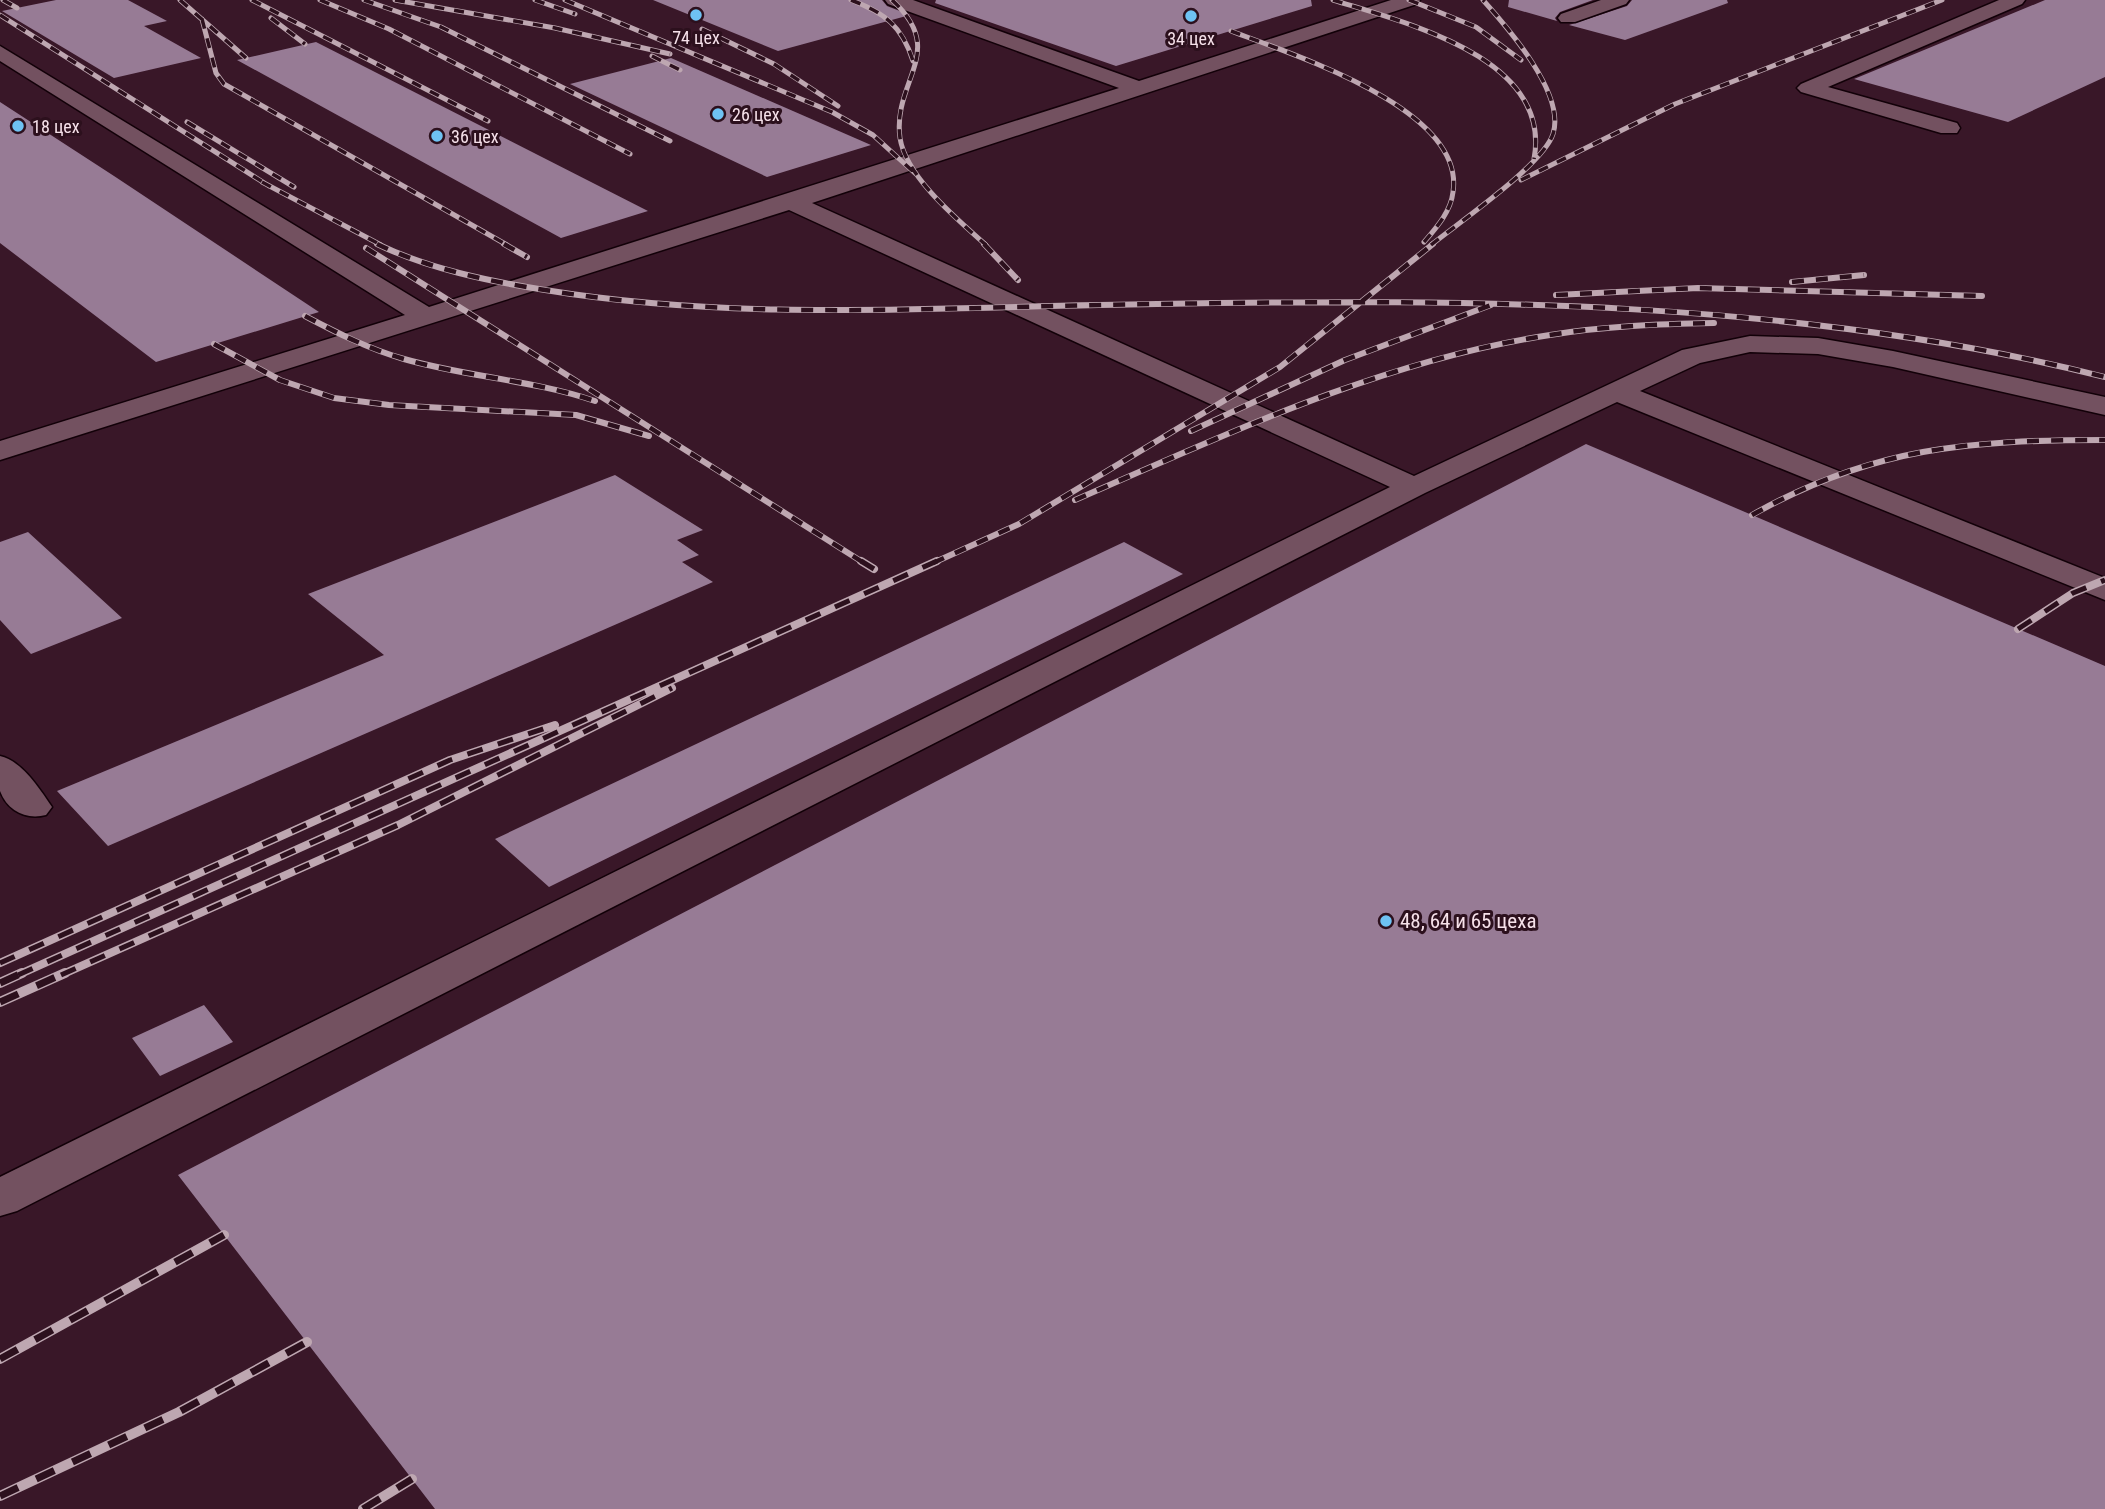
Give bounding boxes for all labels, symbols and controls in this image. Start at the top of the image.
marker: 74 цех [688,7,704,23]
marker: 34 цех [1183,8,1199,24]
place label: 74 цех [672,27,720,48]
place label: 34 цех [1167,28,1215,49]
place label: 26 цех [732,104,780,125]
marker: 26 цех [710,106,726,122]
place label: 18 цех [32,116,80,137]
marker: 18 цех [10,118,26,134]
place label: 36 цех [451,126,499,147]
marker: 36 цех [429,128,445,144]
place label: 48, 64 и 65 цеха [1400,909,1536,933]
marker: 48, 64 и 65 цеха [1378,913,1394,929]

